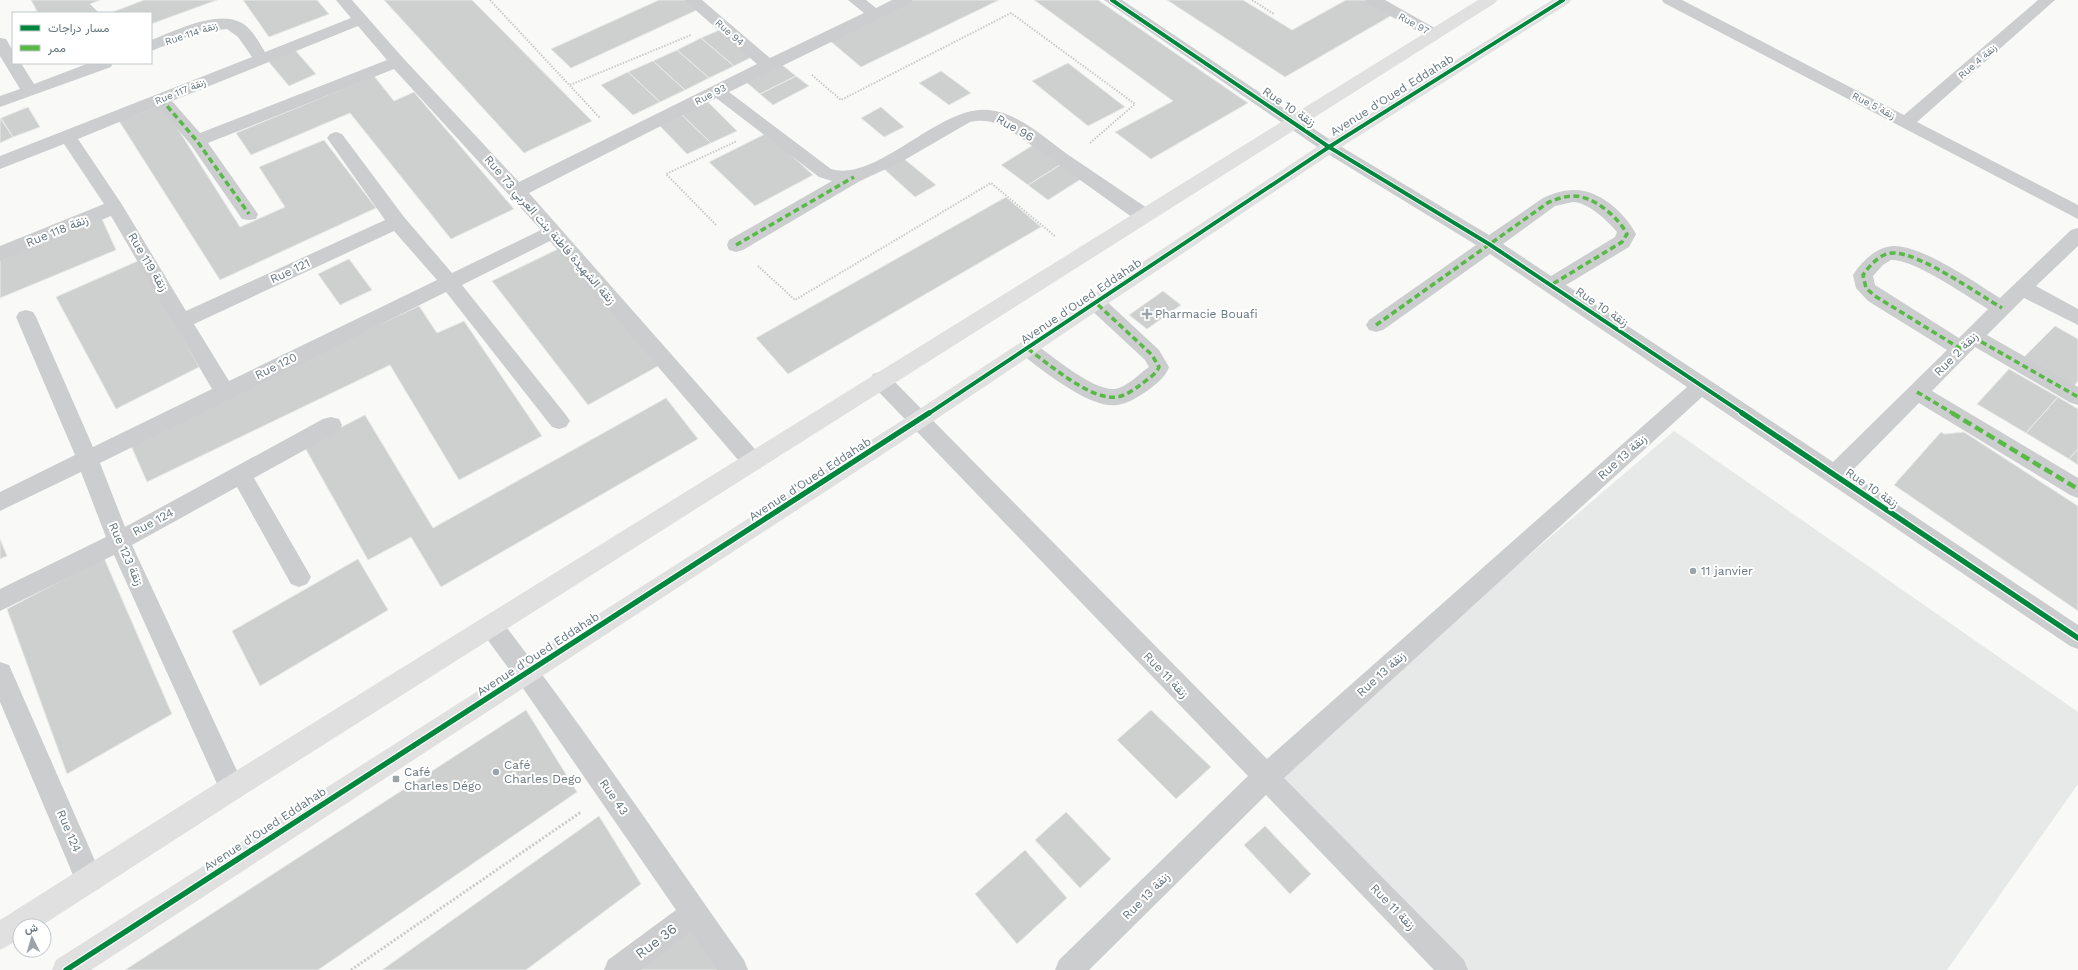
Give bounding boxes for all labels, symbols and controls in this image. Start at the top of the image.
street label: Rue 97 [1396,11,1431,37]
legend [12,12,152,64]
street label: Rue 94 [713,17,746,48]
street label: Rue 114 زنقة [163,20,219,48]
text: مسار دراجات [48,21,109,36]
text: ممر [47,41,66,56]
street label: Rue 4 زنقة [1956,42,1999,82]
street label: Avenue d'Oued Eddahab [1328,51,1456,139]
street label: Rue 117 زنقة [153,76,208,108]
street label: Rue 93 [693,82,728,107]
street label: Rue 10 زنقة [1259,84,1318,131]
street label: Rue 5 زنقة [1850,90,1897,122]
street label: Rue 96 [994,112,1036,144]
street label: Rue 73 زنقة الشهيدة فاطنة بنت العربي [479,153,619,309]
street label: Rue 118 زنقة [24,212,90,251]
street label: Rue 119 زنقة [124,230,171,294]
street label: Avenue d'Oued Eddahab [1018,255,1144,347]
street label: Rue 121 [268,256,312,286]
street label: Rue 10 زنقة [1572,284,1631,331]
place label: Pharmacie Bouafi [1155,307,1258,321]
marker: Pharmacie Bouafi [1142,309,1152,319]
street label: Rue 2 زنقة [1931,329,1982,380]
street label: Rue 120 [253,350,299,382]
street label: Rue 13 زنقة [1595,431,1650,483]
street label: Avenue d'Oued Eddahab [746,434,874,524]
street label: Rue 10 زنقة [1842,465,1901,512]
street label: Rue 124 [130,505,176,539]
street label: Rue 123 زنقة [105,520,146,588]
place label: 11 janvier [1701,564,1753,578]
marker: 11 janvier [1688,566,1698,576]
street label: Avenue d'Oued Eddahab [474,609,602,699]
street label: Rue 13 زنقة [1354,648,1409,700]
street label: Rue 11 زنقة [1140,649,1191,702]
place label: Café Charles Dego [504,758,582,786]
place label: Café Charles Dégo [404,765,482,793]
marker: Café Charles Dego [491,767,501,777]
marker: Café Charles Dégo [391,774,401,784]
street label: Rue 43 [597,776,631,818]
street label: Avenue d'Oued Eddahab [201,784,329,874]
street label: Rue 124 [54,808,84,854]
street label: Rue 13 زنقة [1120,870,1173,923]
street label: Rue 11 زنقة [1367,881,1418,934]
north arrow [12,918,52,958]
street label: Rue 36 [632,920,680,962]
text: ش [24,921,38,936]

